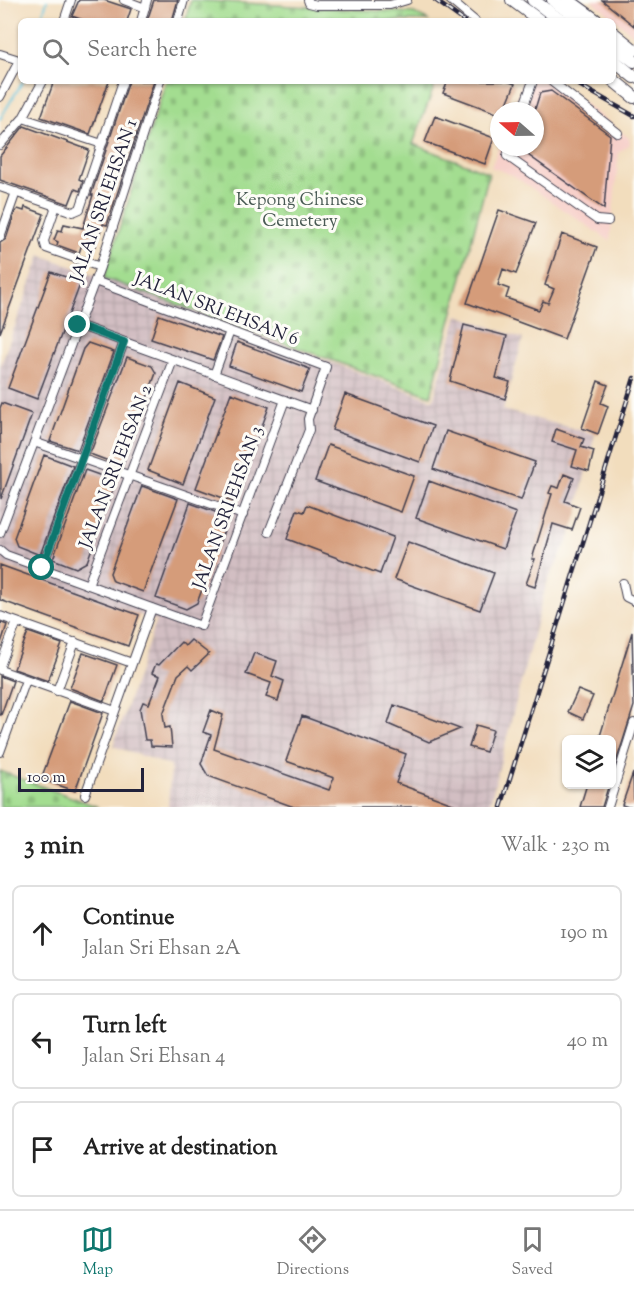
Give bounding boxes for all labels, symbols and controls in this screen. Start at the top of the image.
search box [18,18,616,84]
icon: search [39,35,72,68]
text: Search here [87,35,197,67]
north arrow [490,102,544,156]
street label: JALAN SRI EHSAN 1 [65,116,145,287]
park label: Kepong Chinese Cemetery [236,188,364,235]
street label: JALAN SRI EHSAN 6 [129,266,302,353]
route end [64,311,90,337]
street label: JALAN SRI EHSAN 2 [73,381,160,554]
street label: JALAN SRI EHSAN 3 [187,423,271,594]
route start [28,554,54,580]
map controls [562,735,616,789]
button: layers [562,735,616,789]
scale bar [18,765,144,792]
text: 100 m [27,767,66,790]
text: 3 min [24,828,84,865]
text: Walk · 230 m [501,832,610,861]
text: Continue [83,903,174,935]
icon: ahead [26,917,59,950]
text: 190 m [560,919,608,948]
text: Jalan Sri Ehsan 2A [83,935,241,964]
text: Turn left [83,1011,166,1043]
icon: left [26,1025,59,1058]
text: 40 m [567,1027,608,1056]
text: Jalan Sri Ehsan 4 [83,1043,225,1072]
icon: arrive [26,1133,59,1166]
text: Arrive at destination [83,1133,278,1165]
tab: Map [81,1223,114,1282]
tab: Directions [277,1223,349,1282]
tab: Saved [512,1223,553,1282]

